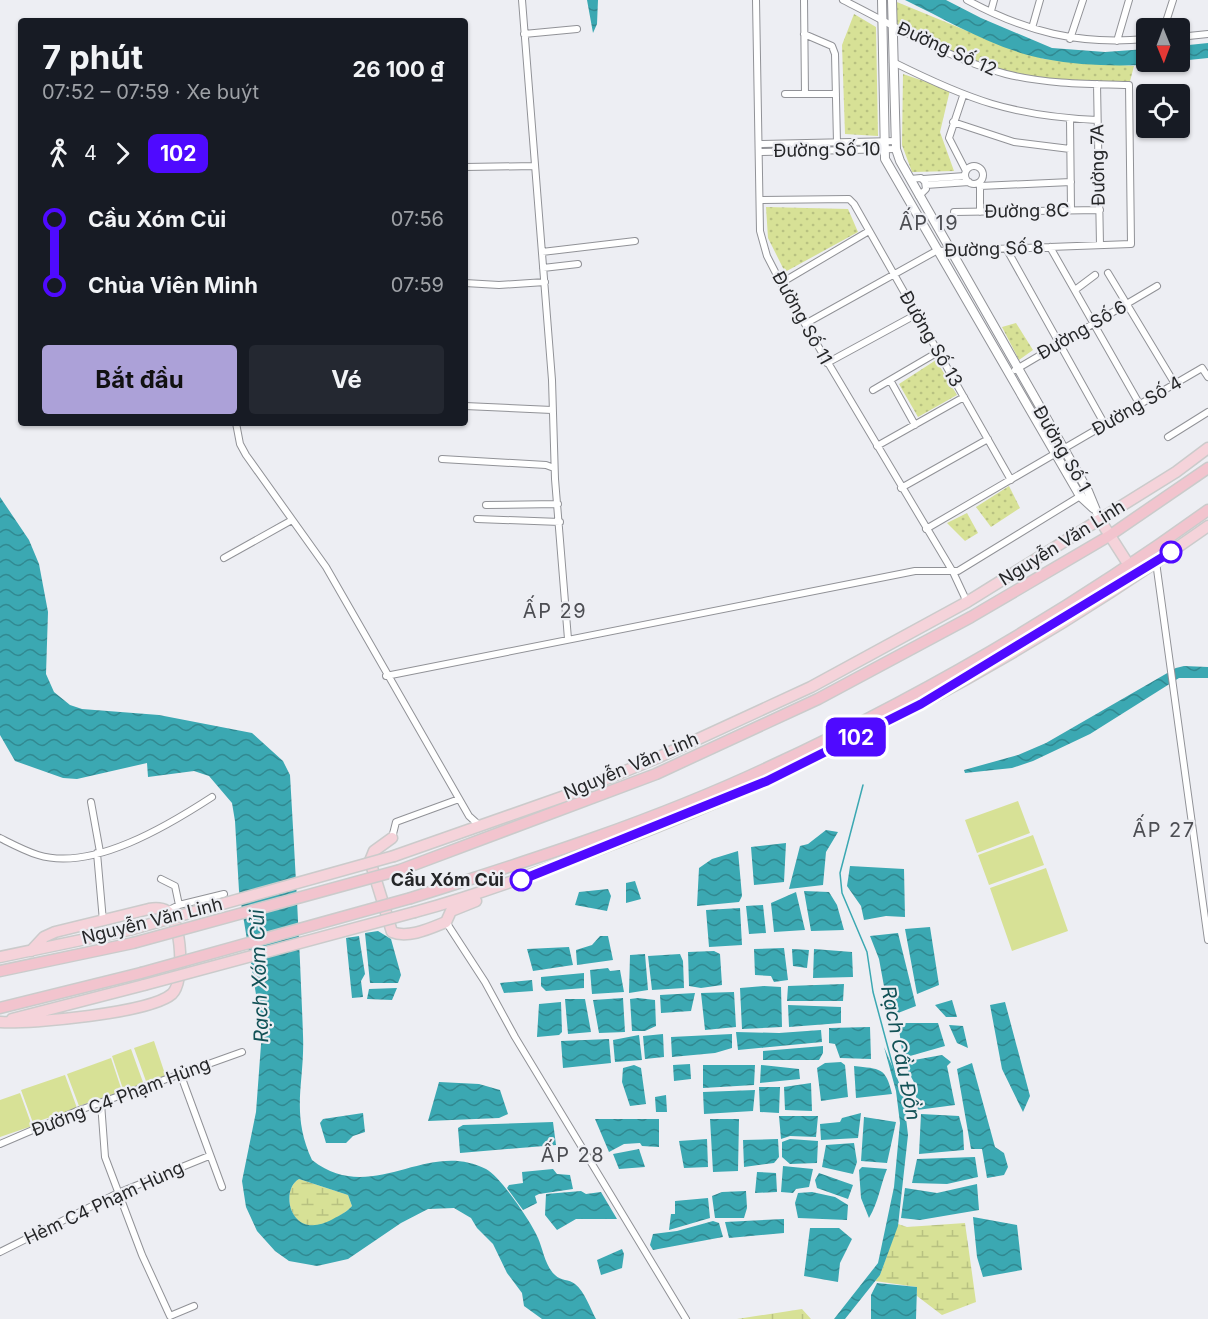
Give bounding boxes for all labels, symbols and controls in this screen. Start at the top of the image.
street label: Đường Số 12 [894,17,1000,80]
north arrow [1136,18,1190,72]
map controls [1136,18,1190,138]
text: 7 phút [42,37,143,77]
text: 26 100 ₫ [352,56,444,82]
text: 07:52 – 07:59 · Xe buýt [42,80,259,104]
button: locate [1136,84,1190,138]
street label: Đường 7A [1086,124,1109,206]
icon: walk [42,137,75,170]
icon: forward [106,137,139,170]
street label: Đường Số 10 [773,138,881,161]
text: 4 [84,141,97,165]
text: 102 [160,141,196,166]
street label: Đường 8C [984,199,1070,222]
text: Cầu Xóm Củi [88,206,226,232]
text: 07:56 [391,207,444,231]
district label: ẤP 19 [899,207,959,235]
street label: Đường Số 8 [944,236,1044,261]
street label: Đường Số 11 [768,268,837,368]
text: Chùa Viên Minh [88,272,258,298]
text: 07:59 [391,273,444,297]
street label: Đường Số 13 [896,287,967,390]
street label: Đường Số 6 [1033,296,1130,364]
button: Bắt đầu [42,345,237,414]
button: Vé [249,345,444,414]
street label: Đường Số 4 [1088,371,1185,440]
street label: Đường Số 1 [1029,402,1095,495]
street label: Nguyễn Văn Linh [995,495,1128,590]
unlabelled marker [1160,541,1182,563]
district label: ẤP 29 [523,595,587,623]
line badge: 102 [822,718,890,756]
text: 102 [838,725,874,750]
street label: Nguyễn Văn Linh [560,728,701,803]
district label: ẤP 27 [1132,814,1196,842]
place label: Cầu Xóm Củi [391,869,504,890]
marker: Cầu Xóm Củi [510,869,532,891]
street label: Nguyễn Văn Linh [79,893,224,948]
water label: Rạch Xóm Củi [245,908,273,1043]
water label: Rạch Cầu Đồn [876,984,926,1122]
street label: Đường C4 Phạm Hủng [29,1053,213,1140]
district label: ẤP 28 [541,1139,605,1167]
street label: Hẻm C4 Phạm Hùng [21,1156,187,1249]

